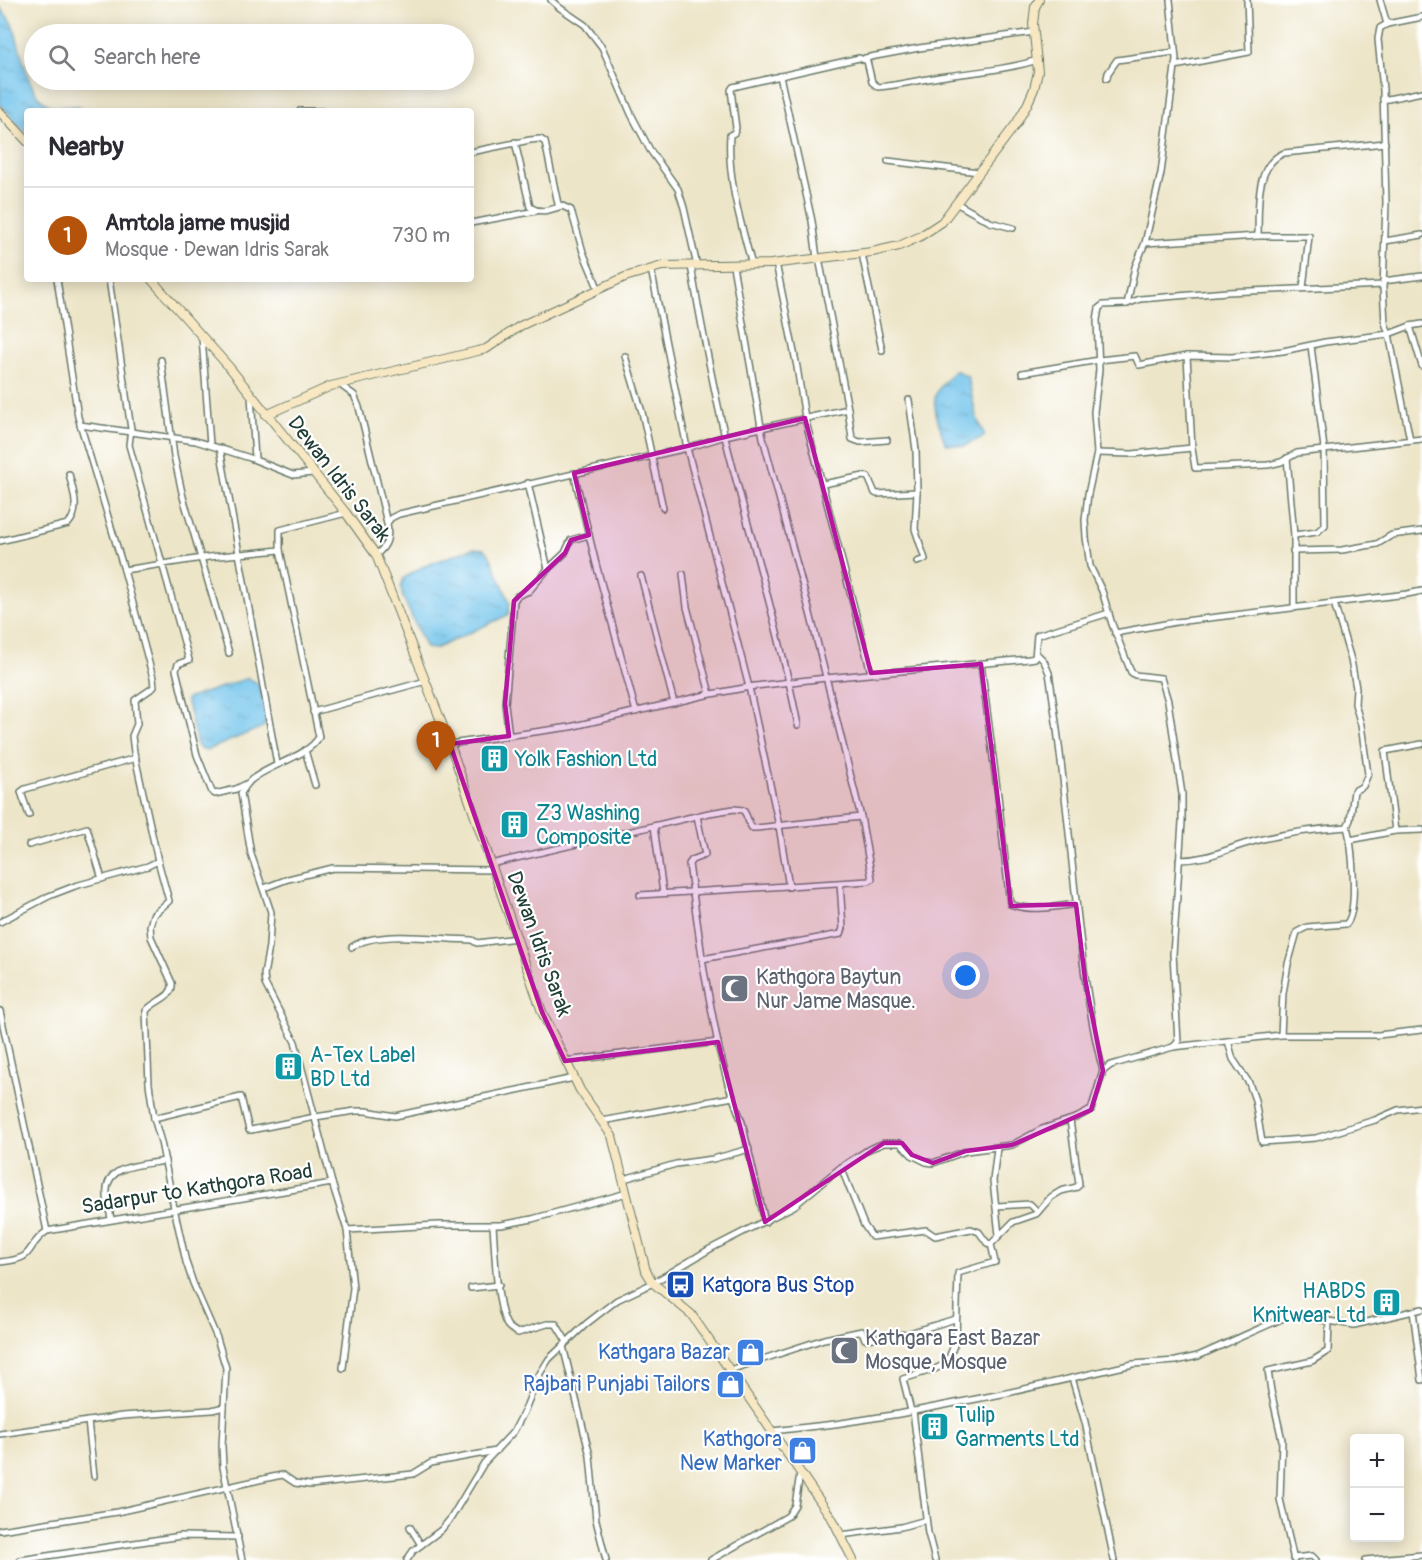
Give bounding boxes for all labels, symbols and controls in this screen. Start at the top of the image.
search box [24,24,474,90]
icon: search [45,41,78,74]
text: Search here [93,43,200,71]
text: Nearby [48,131,124,163]
text: Amtola jame musjid [105,209,290,237]
text: 1 [64,223,71,248]
text: 730 m [393,223,450,248]
text: Mosque · Dewan Idris Sarak [105,237,329,262]
street label: Dewan Idris Sarak [281,411,397,548]
pin: 1 [416,722,456,771]
building icon: Yolk Fashion Ltd [478,743,510,775]
place label: Yolk Fashion Ltd [514,746,657,773]
place label: Z3 Washing Composite [536,800,640,851]
building icon: Z3 Washing Composite [499,809,531,841]
street label: Dewan Idris Sarak [500,868,578,1021]
your location [951,961,980,990]
place label: Kathgora Baytun Nur Jame Masque. [756,964,916,1015]
mosque icon: Kathgora Baytun Nur Jame Masque. [719,973,751,1005]
place label: A-Tex Label BD Ltd [310,1042,416,1093]
building icon: A-Tex Label BD Ltd [273,1051,305,1083]
street label: Sadarpur to Kathgora Road [79,1157,315,1221]
bus stop icon: Katgora Bus Stop [665,1269,697,1301]
place label: Katgora Bus Stop [702,1272,855,1299]
place label: HABDS Knitwear Ltd [1252,1278,1366,1329]
building icon: HABDS Knitwear Ltd [1371,1287,1403,1319]
place label: Kathgara East Bazar Mosque, Mosque [865,1325,1041,1376]
mosque icon: Kathgara East Bazar Mosque, Mosque [828,1334,860,1366]
shop icon: Kathgara Bazar [735,1336,767,1368]
place label: Kathgara Bazar [598,1339,730,1366]
shop icon: Rajbari Punjabi Tailors [715,1368,747,1400]
place label: Rajbari Punjabi Tailors [523,1371,711,1398]
place label: Tulip Garments Ltd [955,1402,1079,1453]
building icon: Tulip Garments Ltd [918,1411,950,1443]
place label: Kathgora New Marker [680,1426,782,1477]
map controls [1350,1434,1404,1542]
button: + [1350,1434,1404,1488]
shop icon: Kathgora New Marker [787,1435,819,1467]
button: − [1350,1488,1404,1542]

